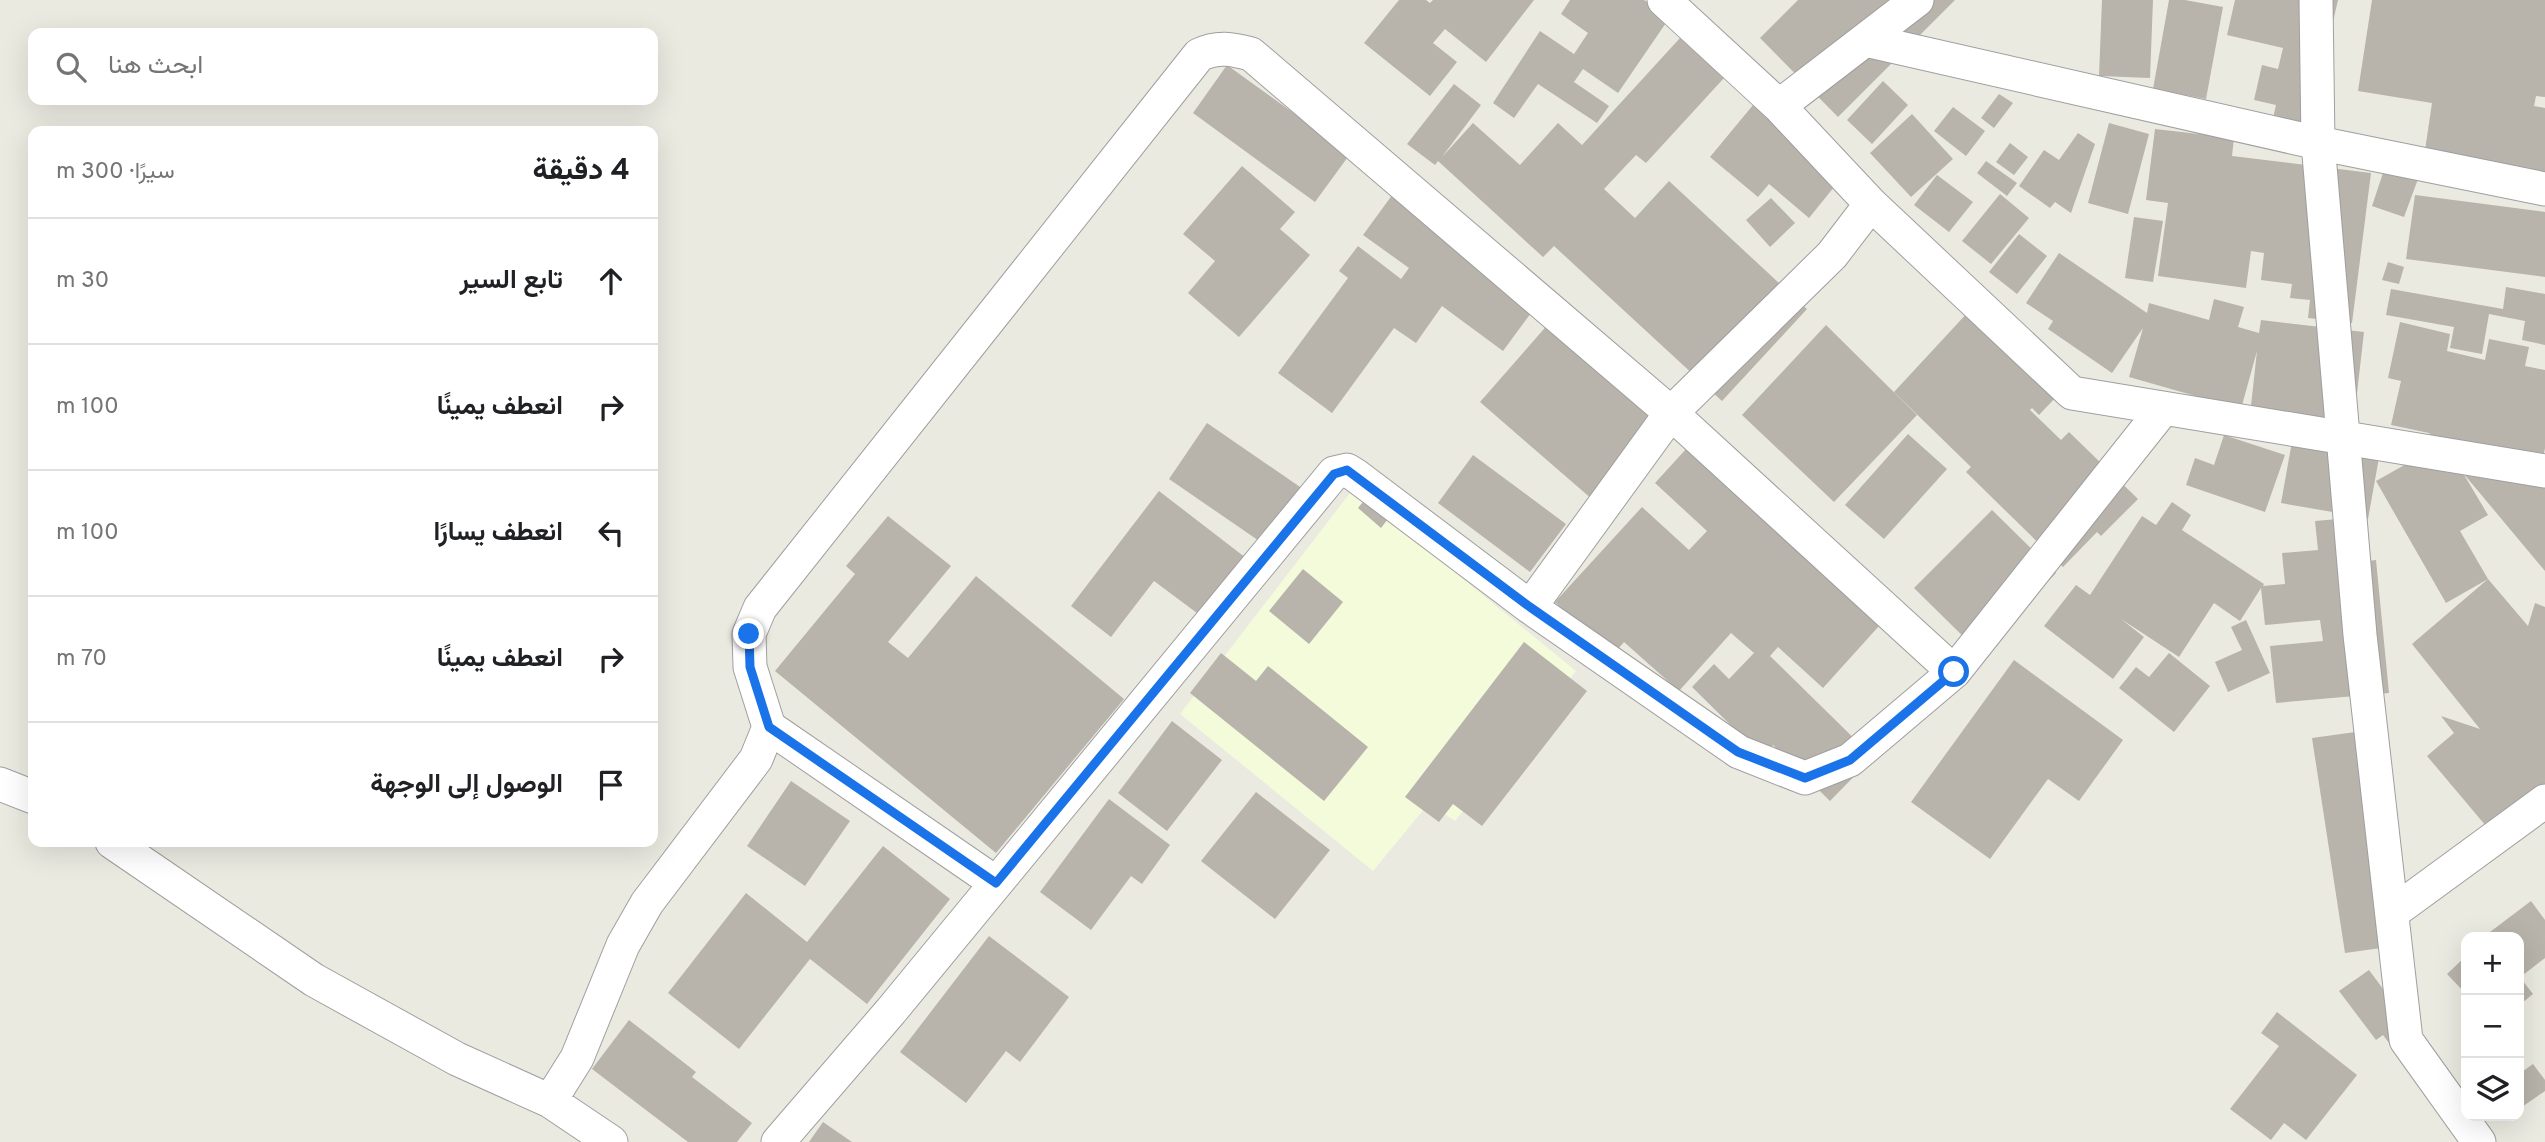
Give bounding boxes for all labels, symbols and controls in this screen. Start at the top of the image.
search box [28,28,658,105]
icon: search [52,48,90,86]
text: ابحث هنا [108,50,203,83]
text: 4 دقيقة [532,153,630,190]
text: سيرًا · 300 m [56,158,175,187]
icon: ahead [592,262,630,300]
text: تابع السير [460,265,563,298]
text: 30 m [56,267,109,296]
icon: right [592,388,630,426]
text: انعطف يمينًا [437,391,563,424]
text: 100 m [56,393,119,422]
icon: left [592,514,630,552]
text: انعطف يسارًا [433,517,563,550]
text: 100 m [56,519,119,548]
route end [733,618,764,649]
icon: right [592,640,630,678]
text: انعطف يمينًا [437,643,563,676]
text: 70 m [56,645,107,674]
route start [1938,656,1969,687]
icon: arrive [592,766,630,804]
text: الوصول إلى الوجهة [370,769,563,802]
map controls [2461,932,2524,1121]
button: + [2461,932,2524,995]
button: − [2461,995,2524,1058]
button: layers [2461,1058,2524,1121]

